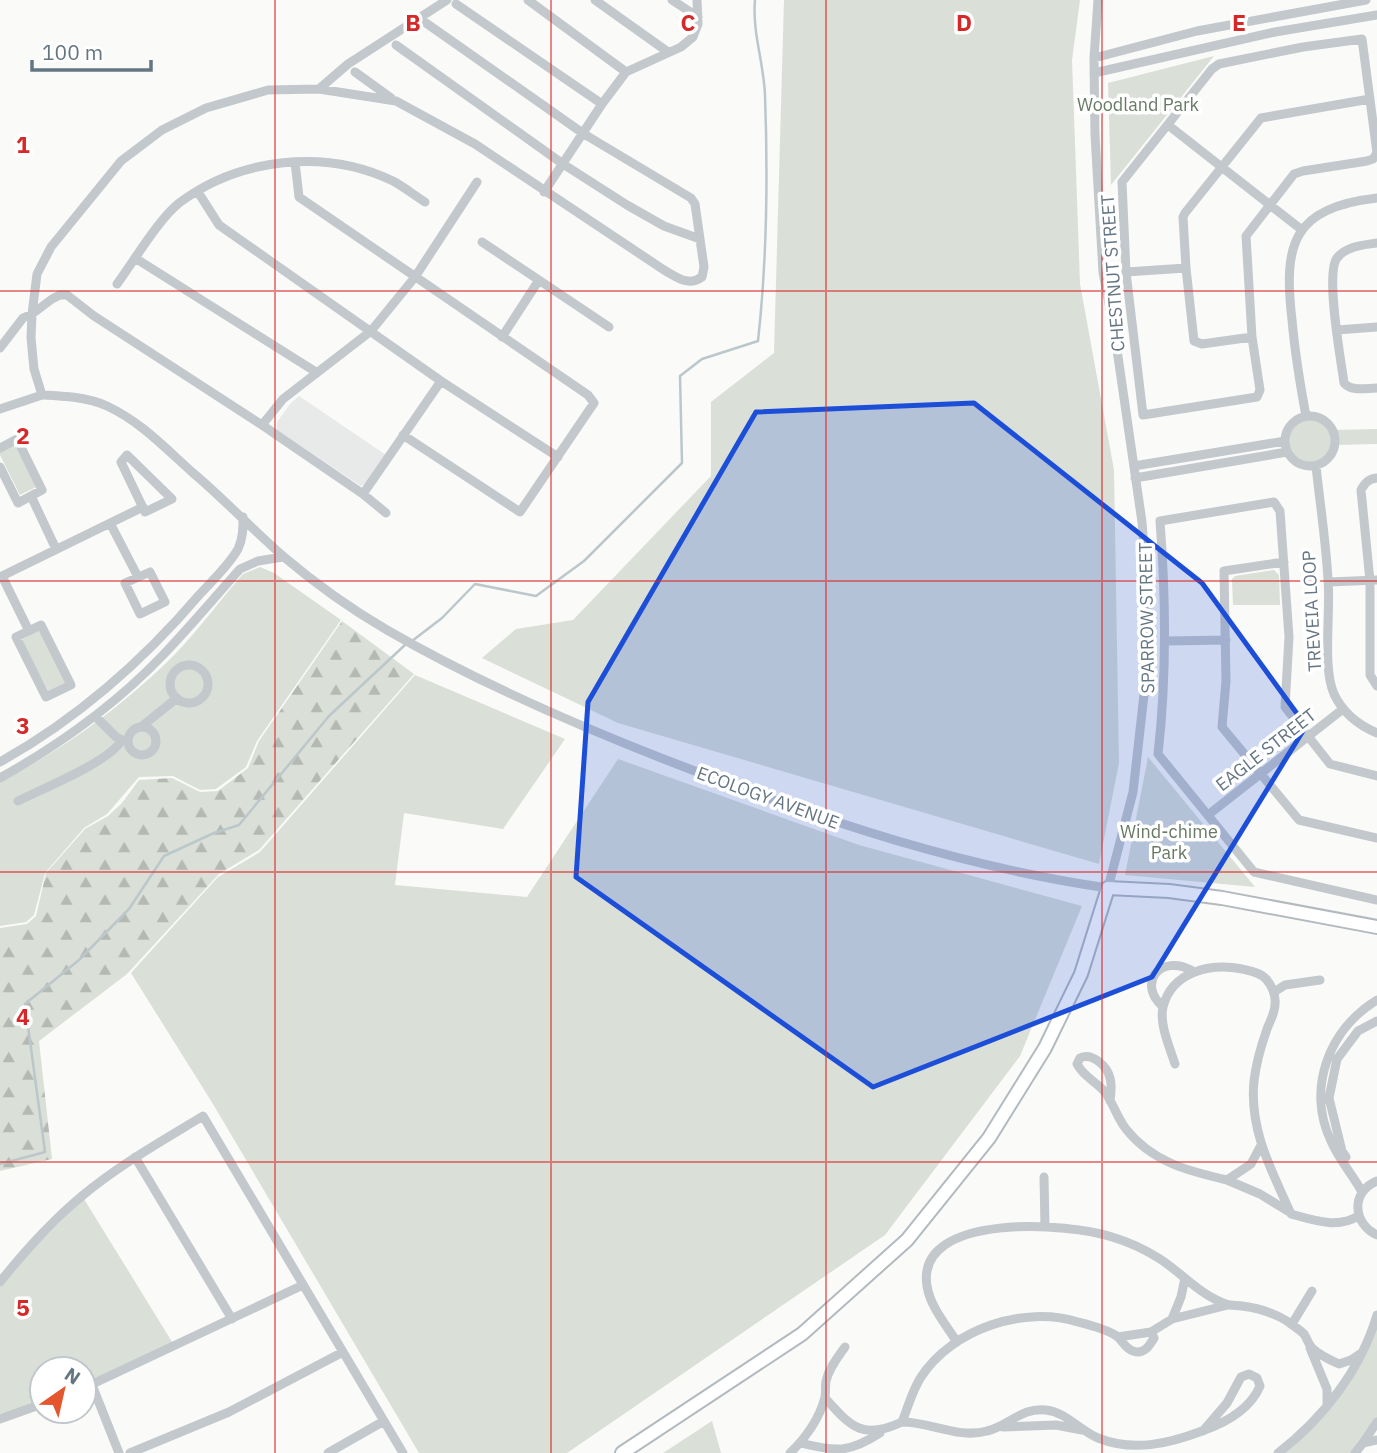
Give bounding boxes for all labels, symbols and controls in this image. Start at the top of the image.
text: B [405,7,421,37]
text: C [681,7,696,37]
text: D [956,7,972,37]
text: E [1232,7,1246,37]
scale bar [32,28,150,72]
text: 100 m [42,38,103,66]
park label: Woodland Park [1077,93,1200,116]
text: 1 [16,129,30,159]
street label: CHESTNUT STREET [1096,194,1129,353]
text: 2 [16,420,30,450]
street label: SPARROW STREET [1134,542,1159,694]
street label: TREVEIA LOOP [1297,550,1326,672]
street label: EAGLE STREET [1211,703,1321,796]
text: 3 [16,710,30,740]
street label: ECOLOGY AVENUE [694,761,843,834]
park label: Wind-chime Park [1120,820,1218,864]
text: 4 [16,1001,30,1031]
text: 5 [16,1292,30,1322]
north arrow [28,1355,98,1425]
text: N [60,1362,85,1390]

